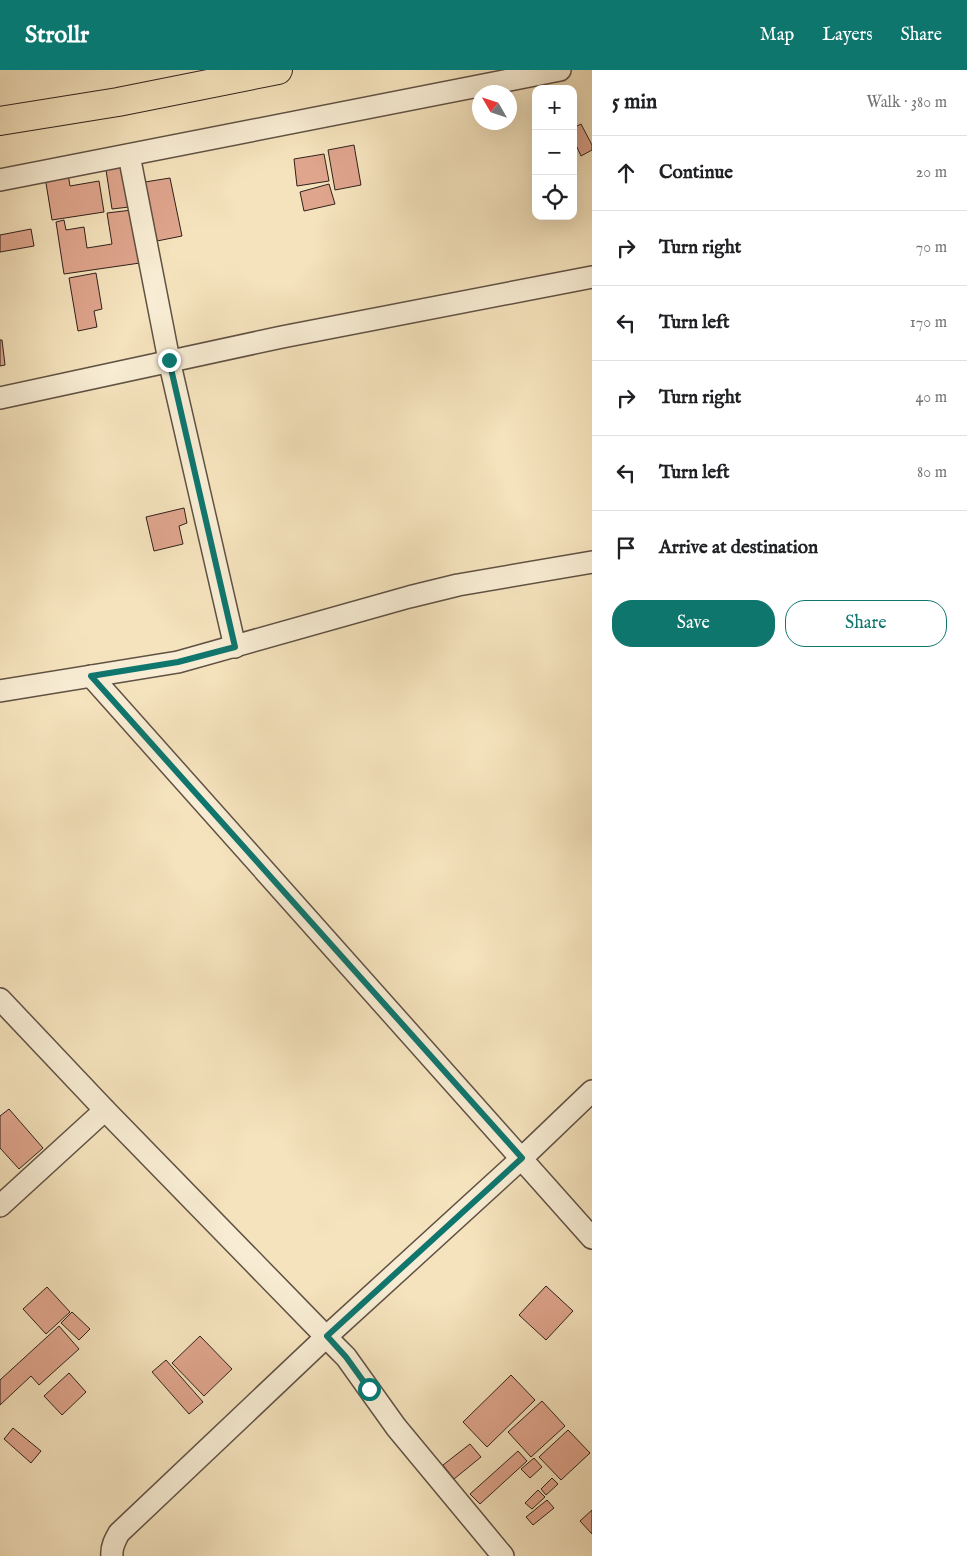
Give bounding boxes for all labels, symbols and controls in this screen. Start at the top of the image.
text: Strollr [25,20,89,51]
text: Map [760,24,794,47]
text: Layers [822,24,873,47]
text: Share [901,24,942,47]
north arrow [472,85,517,130]
map controls [532,85,577,220]
button: + [532,85,577,130]
text: 5 min [612,89,657,116]
text: Walk · 380 m [866,93,947,113]
button: − [532,130,577,175]
icon: ahead [612,159,640,187]
text: Continue [659,161,733,185]
text: 20 m [916,163,947,183]
button: locate [532,175,577,220]
icon: right [612,234,640,262]
text: Turn right [659,236,741,260]
text: 70 m [916,238,947,258]
icon: left [612,309,640,337]
text: Turn left [659,311,730,335]
text: 170 m [910,313,947,333]
route end [158,349,181,372]
icon: right [612,384,640,412]
text: Turn right [659,386,741,410]
text: 40 m [915,388,947,408]
icon: left [612,459,640,487]
text: Turn left [659,461,730,485]
text: 80 m [917,463,947,483]
icon: arrive [612,534,640,562]
text: Arrive at destination [659,536,818,560]
button: Save [612,600,775,647]
button: Share [785,600,947,647]
route start [358,1378,381,1401]

